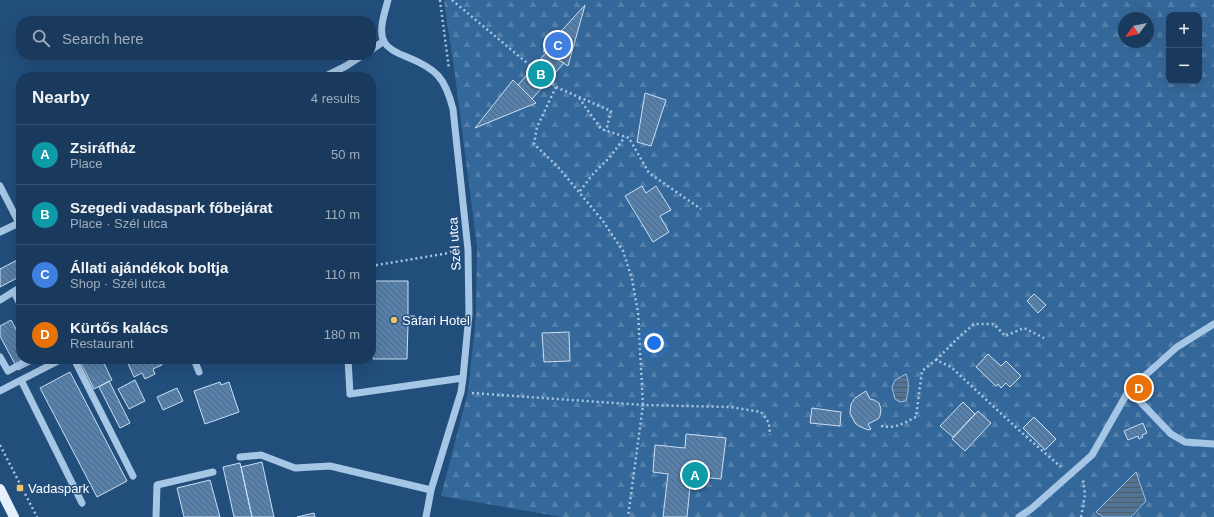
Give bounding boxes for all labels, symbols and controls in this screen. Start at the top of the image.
north arrow [1118,12,1154,48]
map controls [1166,12,1202,84]
button: + [1166,12,1202,48]
search box [16,16,376,60]
icon: search [30,27,52,49]
text: Search here [62,30,144,47]
pin: C [545,30,571,60]
button: − [1166,48,1202,84]
pin: B [528,59,554,89]
text: Nearby [32,88,90,107]
text: 4 results [311,91,360,106]
text: Zsiráfház [70,139,136,156]
text: A [40,147,50,162]
text: 50 m [331,147,360,162]
text: Place [70,156,103,171]
text: Szegedi vadaspark főbejárat [70,199,273,216]
text: B [40,207,50,222]
text: 110 m [325,207,360,222]
text: Place · Szél utca [70,216,168,231]
street label: Szél utca [445,216,464,271]
text: Állati ajándékok boltja [70,259,228,276]
text: C [40,267,50,282]
text: 110 m [325,267,360,282]
text: Shop · Szél utca [70,276,165,291]
place label: Safari Hotel [402,313,470,328]
marker: Safari Hotel [389,315,399,325]
text: Kürtős kalács [70,319,168,336]
text: D [40,327,50,342]
text: 180 m [324,327,360,342]
your location [644,333,664,353]
text: Restaurant [70,336,134,351]
pin: D [1126,373,1152,403]
pin: A [682,460,708,490]
place label: Vadaspark [28,481,90,496]
marker: Vadaspark [15,483,25,493]

